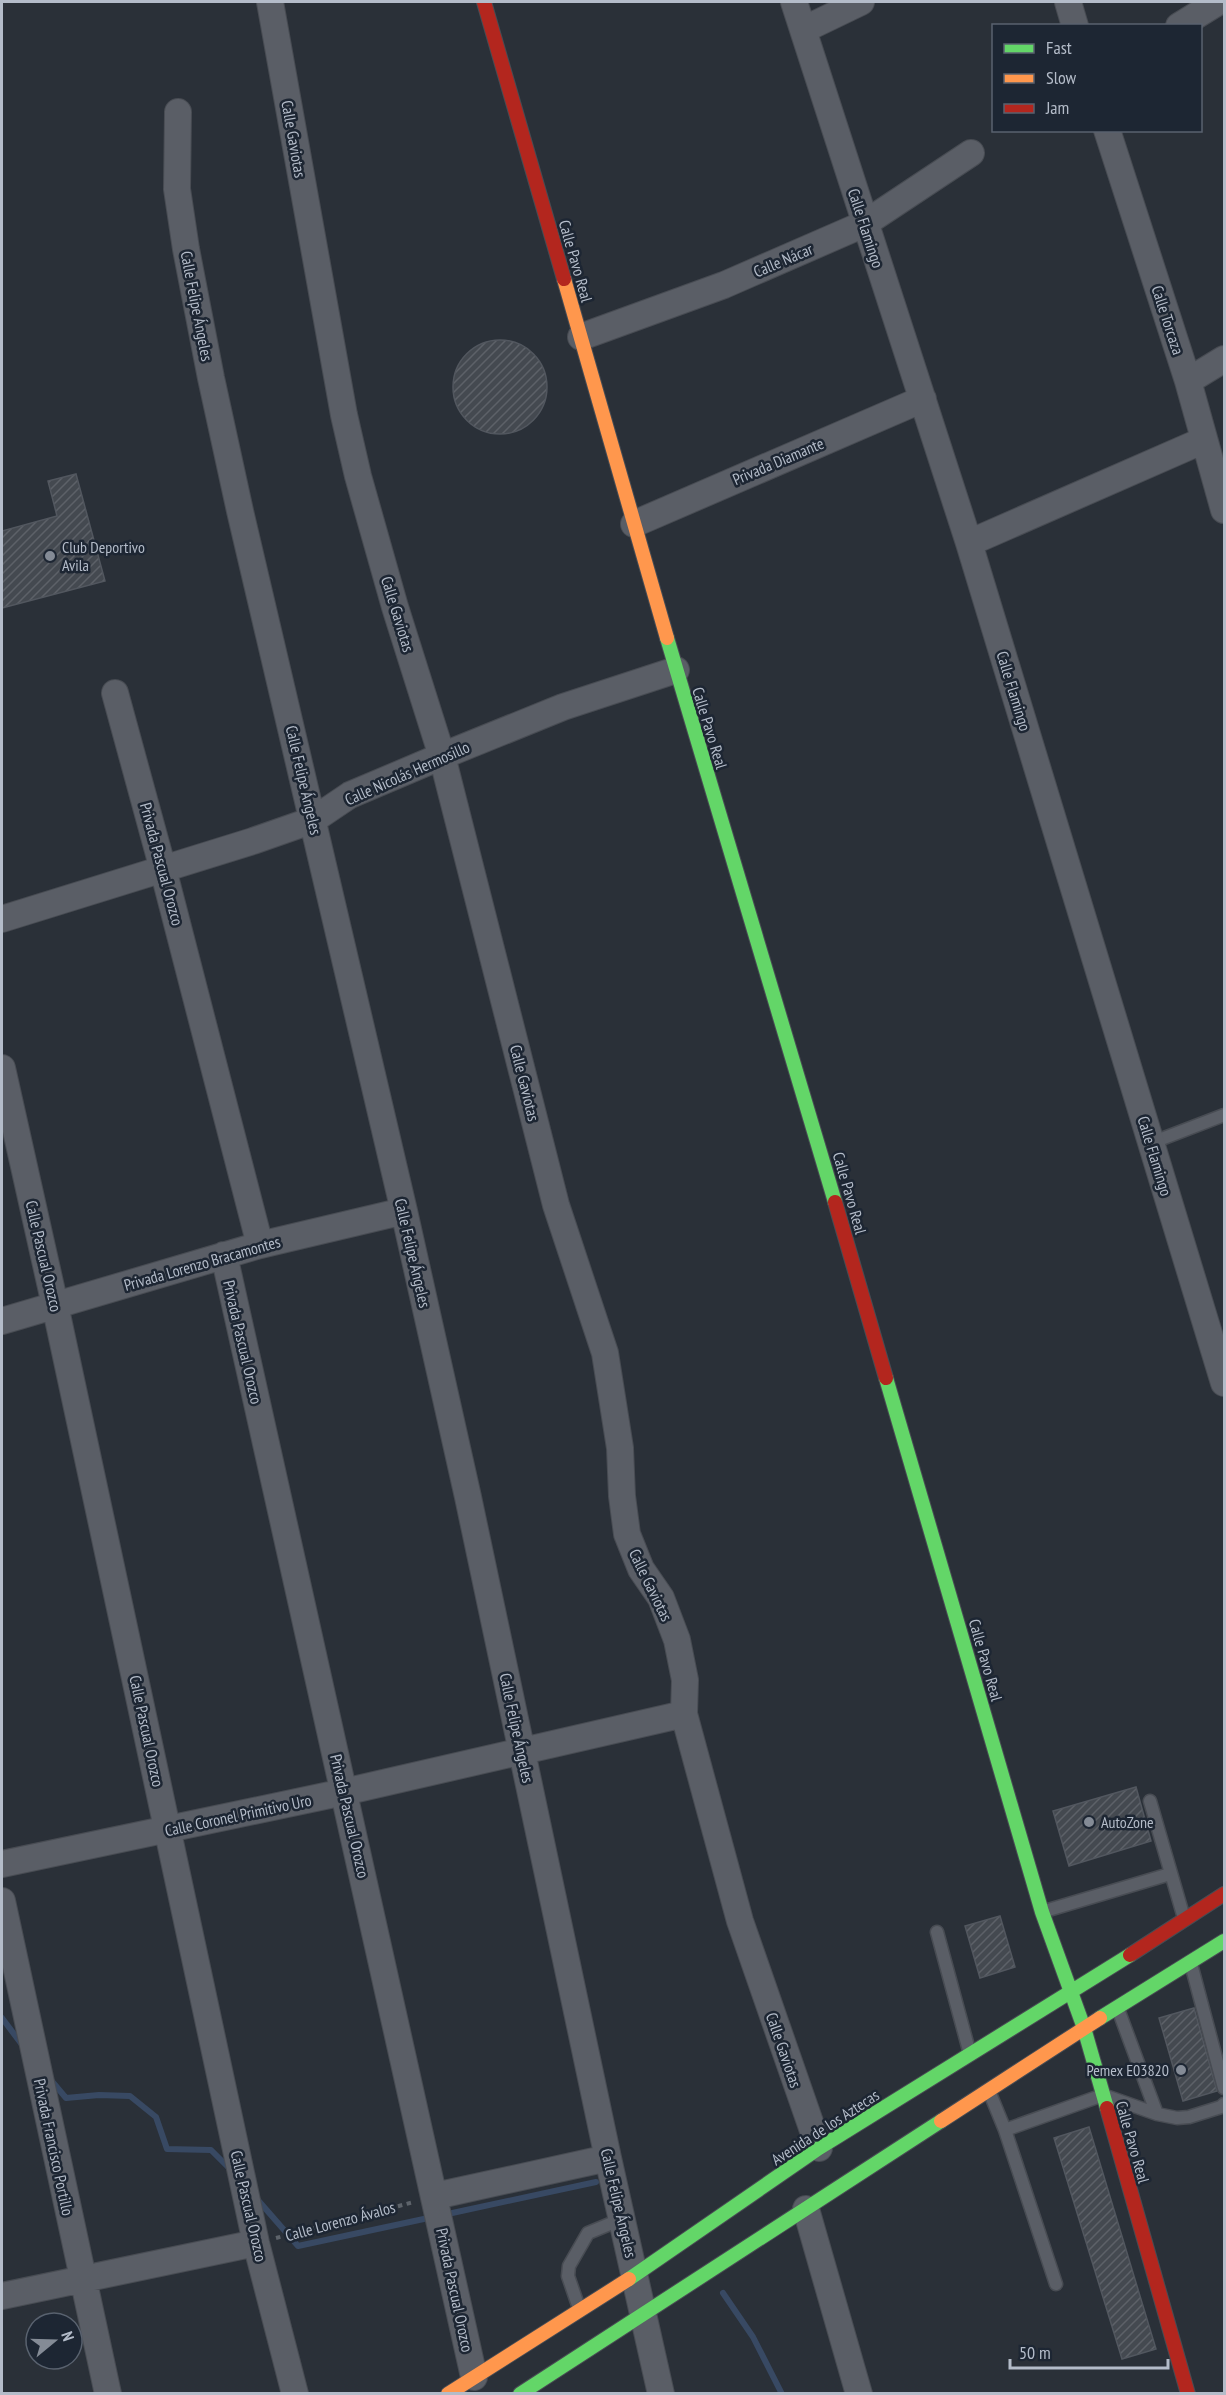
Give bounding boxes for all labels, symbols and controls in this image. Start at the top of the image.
legend [992,24,1202,132]
text: Fast [1046,36,1072,59]
text: Slow [1046,66,1077,89]
text: Jam [1045,96,1069,119]
street label: Calle Gaviotas [277,99,311,179]
street label: Calle Flamingo [844,186,888,270]
street label: Calle Pavo Real [555,218,597,305]
street label: Calle Nácar [750,238,816,281]
street label: Calle Felipe Ángeles [177,249,217,363]
street label: Calle Torcaza [1147,283,1189,357]
street label: Privada Diamante [729,433,827,489]
place label: Club Deportivo Avila [62,537,145,575]
marker: Club Deportivo Avila [43,549,57,563]
street label: Calle Gaviotas [377,574,419,654]
street label: Calle Flamingo [992,649,1036,733]
street label: Calle Pavo Real [688,685,732,772]
street label: Calle Felipe Ángeles [282,723,326,837]
street label: Calle Nicolás Hermosillo [342,736,473,809]
street label: Privada Pascual Orozco [136,800,188,928]
street label: Calle Gaviotas [506,1043,544,1123]
street label: Calle Flamingo [1133,1114,1177,1198]
street label: Calle Pavo Real [829,1150,871,1237]
street label: Calle Felipe Ángeles [391,1196,435,1310]
street label: Calle Pascual Orozco [21,1198,67,1314]
street label: Privada Lorenzo Bracamontes [121,1231,283,1295]
street label: Privada Pascual Orozco [219,1278,267,1406]
street label: Calle Gaviotas [625,1546,677,1624]
street label: Calle Pavo Real [965,1617,1007,1704]
street label: Calle Felipe Ángeles [496,1671,538,1785]
street label: Calle Pascual Orozco [125,1673,169,1789]
street label: Privada Pascual Orozco [326,1752,374,1880]
street label: Calle Coronel Primitivo Uro [163,1790,313,1840]
place label: AutoZone [1101,1812,1154,1832]
marker: AutoZone [1082,1815,1096,1829]
street label: Calle Gaviotas [762,2010,806,2090]
place label: Pemex E03820 [1086,2060,1169,2080]
marker: Pemex E03820 [1174,2063,1188,2077]
street label: Privada Francisco Portillo [30,2077,78,2217]
street label: Avenida de los Aztecas [767,2085,883,2169]
street label: Calle Pavo Real [1112,2099,1154,2186]
street label: Calle Felipe Ángeles [597,2146,641,2260]
street label: Calle Pascual Orozco [226,2148,272,2264]
street label: Calle Lorenzo Ávalos [283,2197,397,2245]
street label: Privada Pascual Orozco [432,2226,478,2354]
north arrow [24,2311,84,2371]
text: N [57,2329,79,2343]
scale bar [1010,2332,1168,2370]
text: 50 m [1019,2341,1051,2364]

